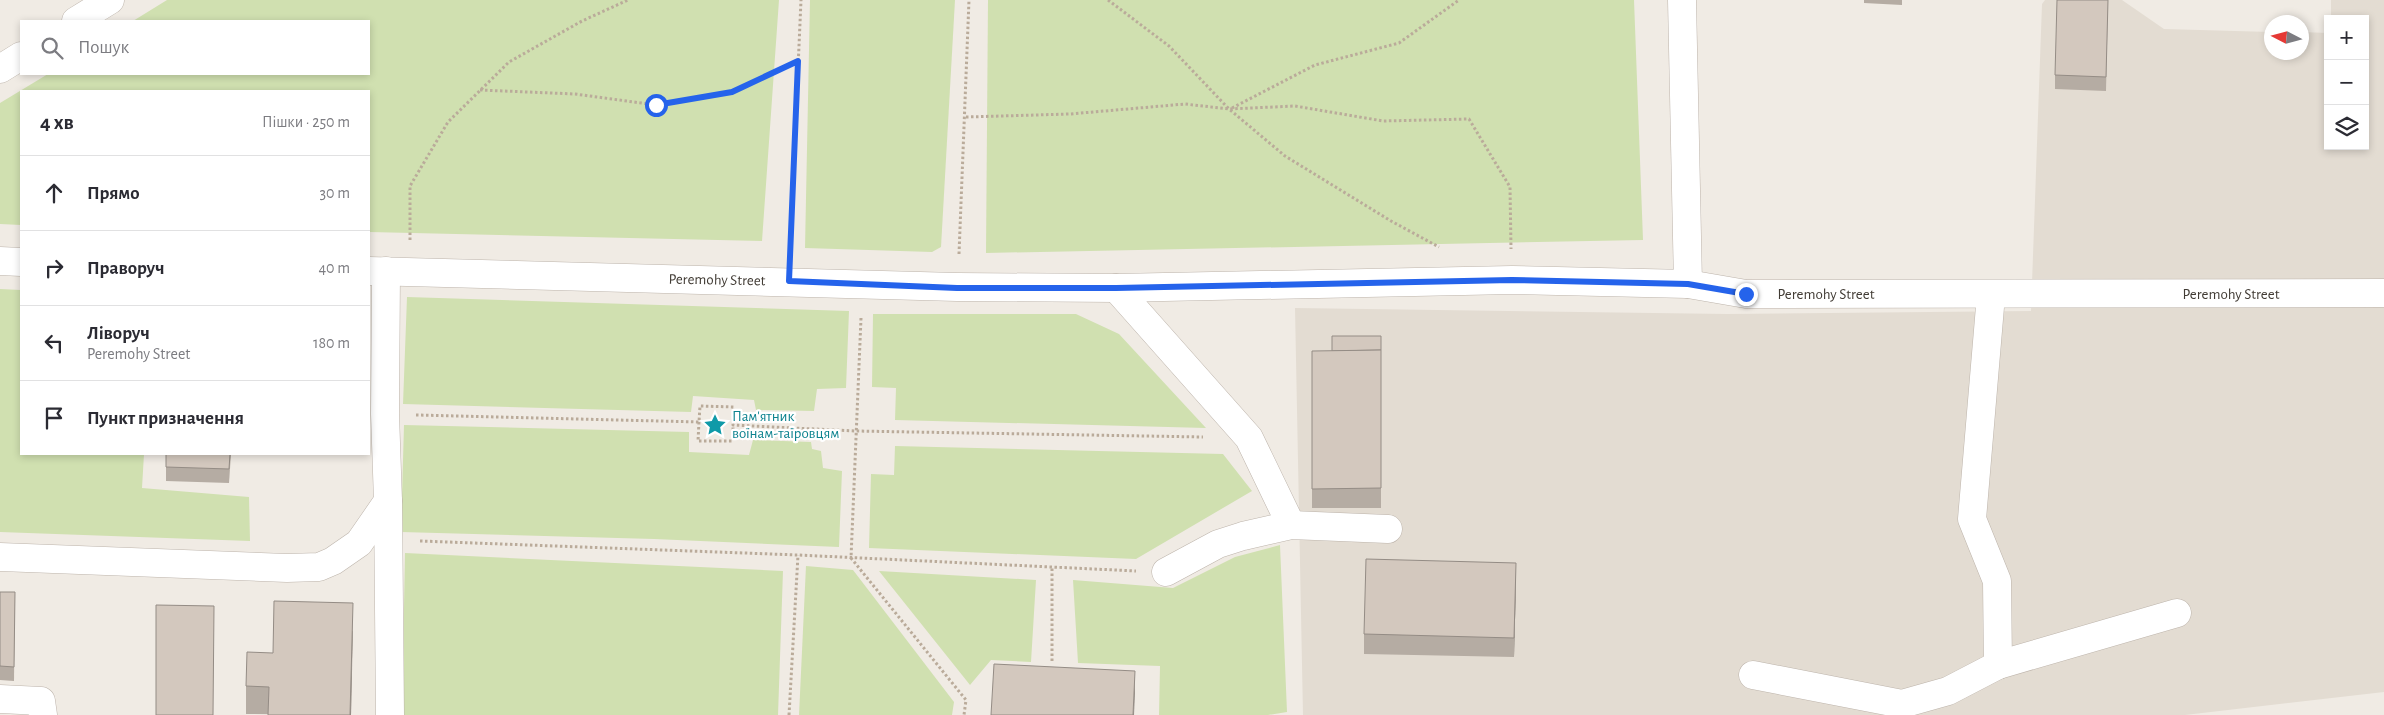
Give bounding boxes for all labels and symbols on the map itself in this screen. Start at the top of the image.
north arrow [2264,15,2309,60]
route start [645,94,668,117]
street label: Peremohy Street [668,272,766,288]
route end [1735,283,1758,306]
street label: Peremohy Street [1778,287,1875,302]
street label: Peremohy Street [2183,287,2280,302]
place label: Пам'ятник воїнам-таїровцям [732,409,839,441]
place icon: Пам'ятник воїнам-таїровцям [702,412,728,438]

